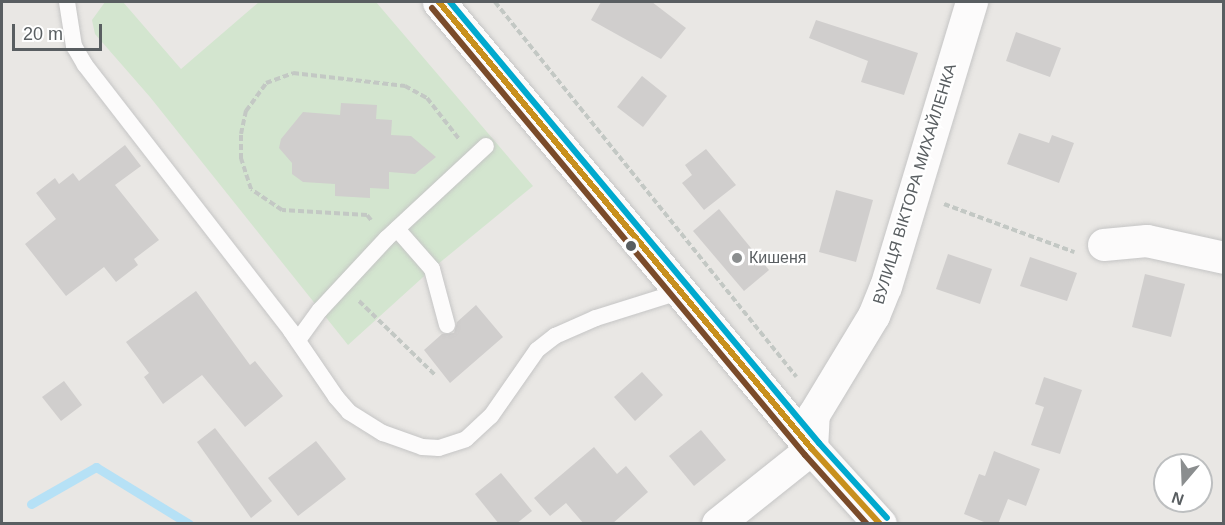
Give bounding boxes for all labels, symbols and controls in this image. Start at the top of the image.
scale bar [15,12,105,50]
text: 20 m [23,24,63,44]
street label: ВУЛИЦЯ ВІКТОРА МИХАЙЛЕНКА [869,61,961,307]
unlabelled marker [625,240,637,252]
place label: Кишеня [749,248,806,268]
marker: Кишеня [730,251,744,265]
north arrow [1153,453,1213,513]
text: N [1169,489,1186,509]

